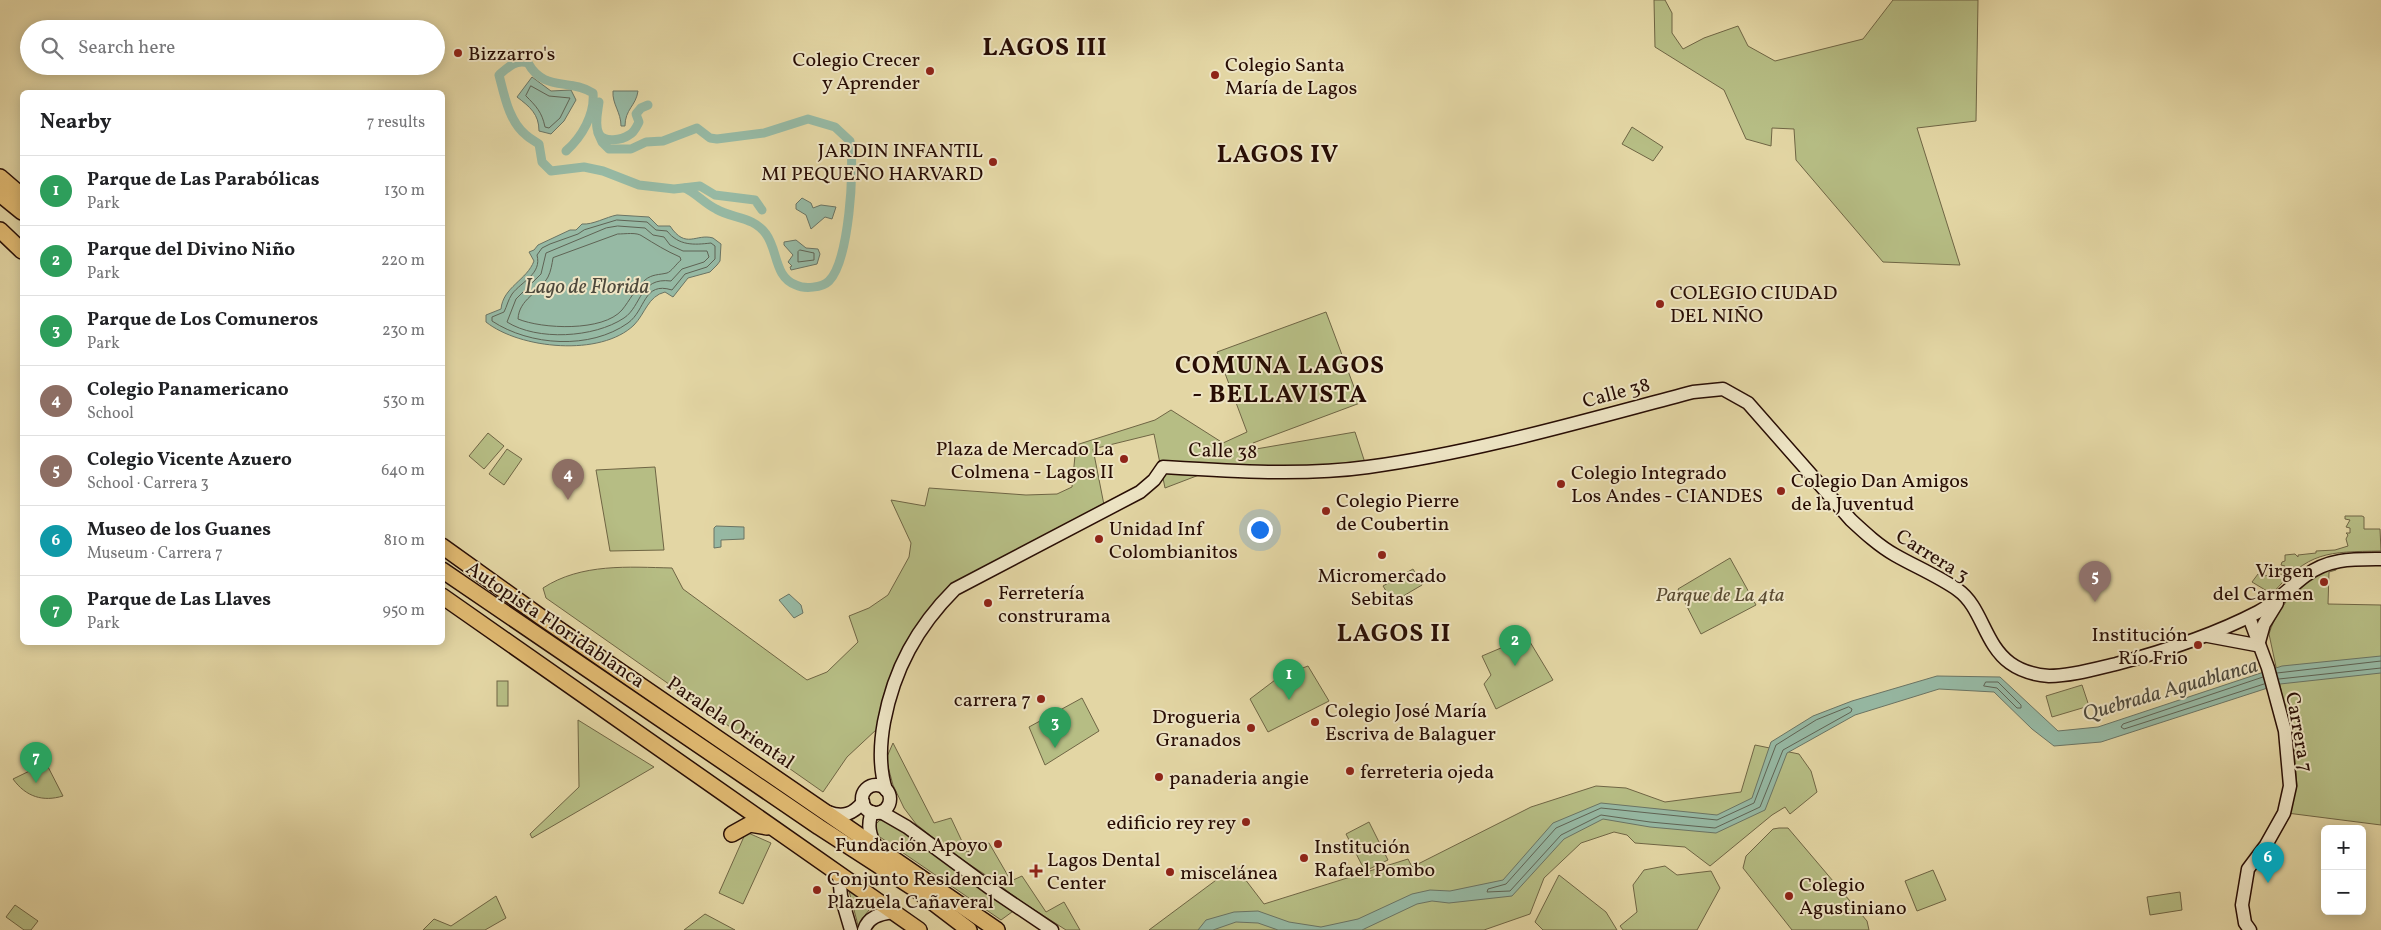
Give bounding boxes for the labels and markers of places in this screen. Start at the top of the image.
place label: Bizzarro's [468,41,555,69]
marker: Bizzarro's [452,47,464,59]
place label: Colegio Crecer y Aprender [792,47,920,98]
place label: Colegio Santa María de Lagos [1225,52,1357,103]
marker: Colegio Crecer y Aprender [924,65,936,77]
marker: Colegio Santa María de Lagos [1209,69,1221,81]
place label: JARDIN INFANTIL MI PEQUEÑO HARVARD [761,138,983,189]
marker: JARDIN INFANTIL MI PEQUEÑO HARVARD [987,156,999,168]
place label: COLEGIO CIUDAD DEL NIÑO [1670,280,1837,331]
marker: COLEGIO CIUDAD DEL NIÑO [1654,298,1666,310]
place label: Plaza de Mercado La Colmena - Lagos II [936,436,1114,487]
marker: Plaza de Mercado La Colmena - Lagos II [1118,453,1130,465]
pin: 4 [552,459,584,500]
place label: Colegio Integrado Los Andes - CIANDES [1571,460,1763,511]
place label: Colegio Dan Amigos de la Juventud [1791,468,1969,519]
marker: Colegio Integrado Los Andes - CIANDES [1555,478,1567,490]
marker: Colegio Dan Amigos de la Juventud [1775,485,1787,497]
place label: Colegio Pierre de Coubertin [1336,488,1459,539]
marker: Colegio Pierre de Coubertin [1320,505,1332,517]
place label: Unidad Inf Colombianitos [1109,516,1238,567]
marker: Unidad Inf Colombianitos [1093,533,1105,545]
marker: Micromercado Sebitas [1376,549,1388,561]
place label: Virgen del Carmen [2213,558,2314,609]
pin: 5 [2079,561,2111,602]
place label: Micromercado Sebitas [1318,563,1446,614]
marker: Virgen del Carmen [2318,576,2330,588]
place label: Ferretería construrama [998,580,1111,631]
marker: Ferretería construrama [982,597,994,609]
place label: Institución Río Frio [2092,622,2188,673]
pin: 2 [1499,625,1531,666]
marker: Institución Río Frio [2192,639,2204,651]
pin: 1 [1273,659,1305,700]
place label: carrera 7 [954,687,1031,715]
marker: carrera 7 [1035,693,1047,705]
place label: Colegio José María Escriva de Balaguer [1325,698,1496,749]
place label: Drogueria Granados [1152,704,1241,755]
pin: 3 [1039,707,1071,748]
marker: Colegio José María Escriva de Balaguer [1309,716,1321,728]
marker: Drogueria Granados [1245,722,1257,734]
pin: 7 [20,742,52,783]
place label: ferreteria ojeda [1360,759,1494,787]
place label: panaderia angie [1169,765,1309,793]
marker: ferreteria ojeda [1344,765,1356,777]
marker: panaderia angie [1153,771,1165,783]
place label: edificio rey rey [1107,810,1236,838]
marker: edificio rey rey [1240,816,1252,828]
place label: Fundación Apoyo [835,832,988,860]
place label: Institución Rafael Pombo [1314,834,1435,885]
marker: Fundación Apoyo [992,838,1004,850]
pin: 6 [2252,842,2284,883]
place label: Lagos Dental Center [1047,847,1161,898]
marker: Institución Rafael Pombo [1298,852,1310,864]
place label: miscelánea [1180,860,1278,888]
marker: Lagos Dental Center [1029,864,1043,878]
place label: Conjunto Residencial Plazuela Cañaveral [827,866,1014,917]
marker: miscelánea [1164,866,1176,878]
place label: Colegio Agustiniano [1799,872,1907,923]
marker: Conjunto Residencial Plazuela Cañaveral [811,884,823,896]
marker: Colegio Agustiniano [1783,890,1795,902]

